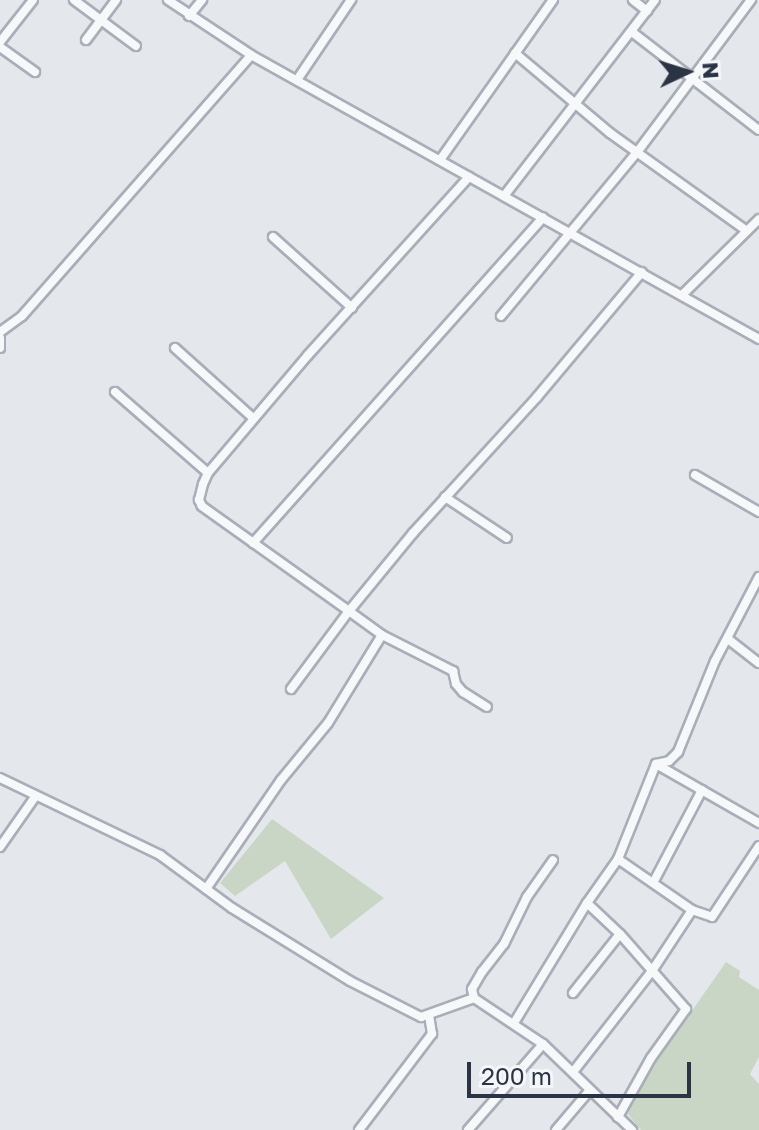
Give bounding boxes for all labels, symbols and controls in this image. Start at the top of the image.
north arrow [647,32,727,112]
text: N [697,61,725,80]
scale bar [471,1046,695,1096]
text: 200 m [481,1061,552,1090]

